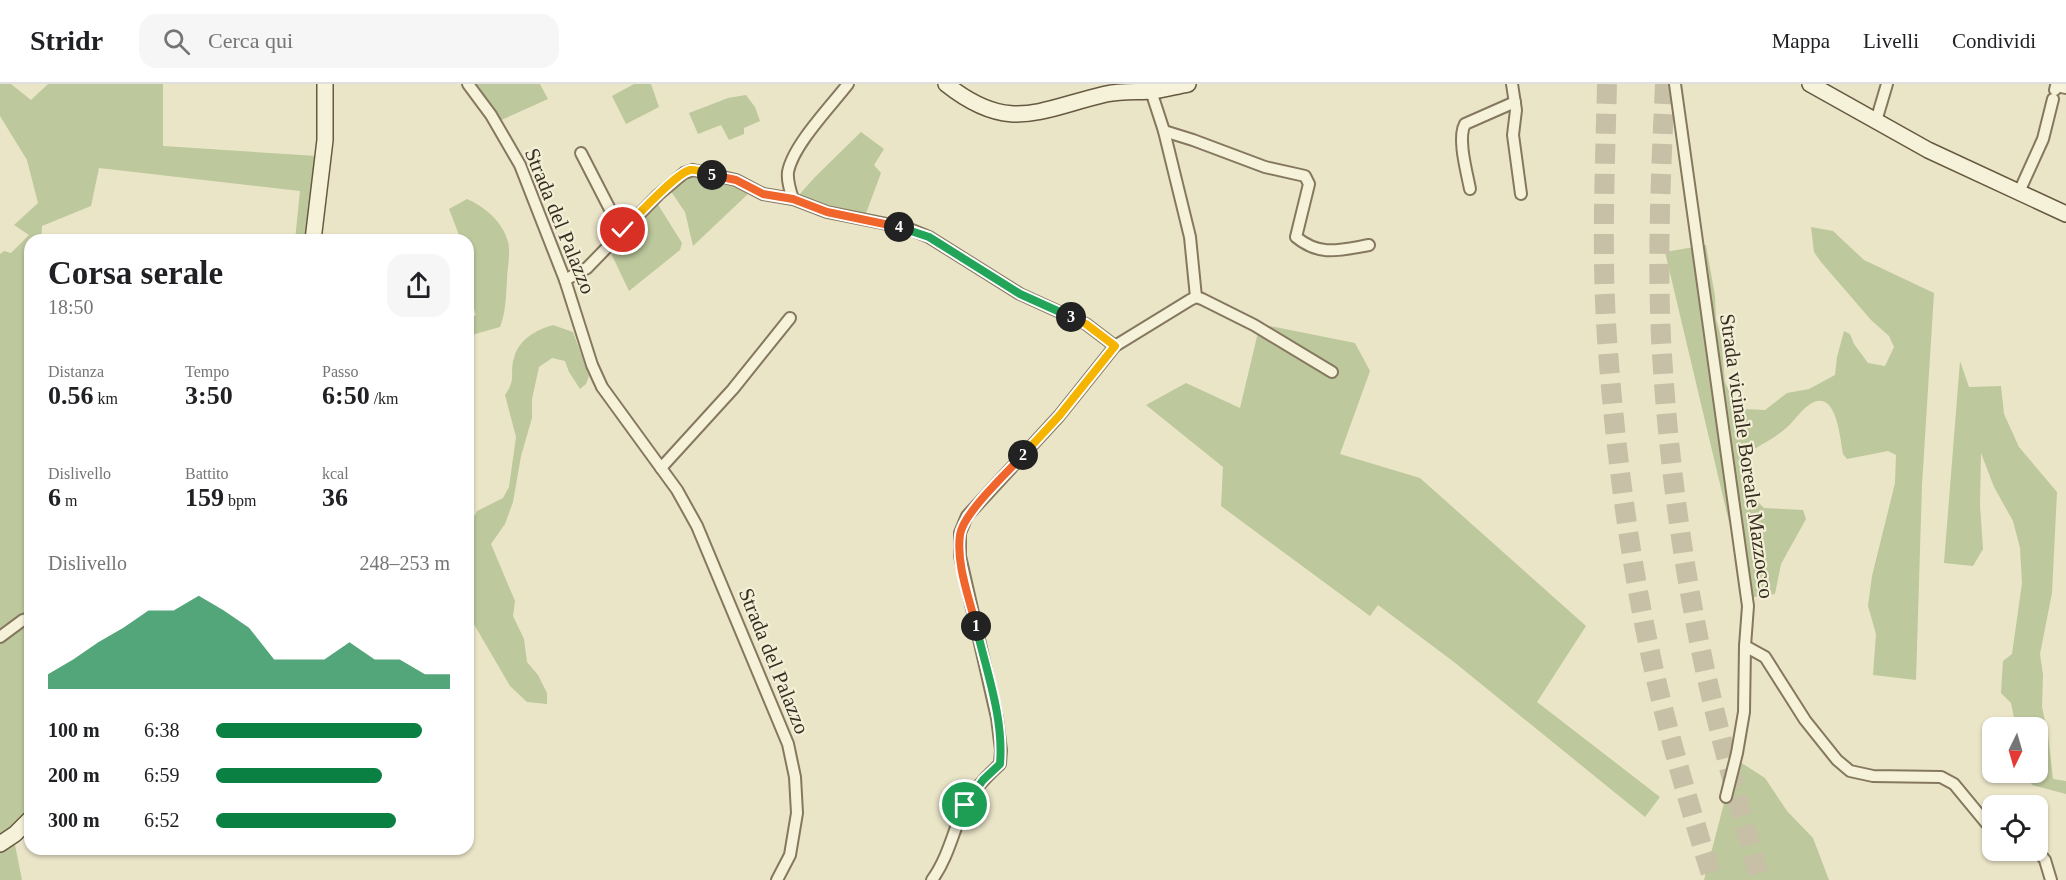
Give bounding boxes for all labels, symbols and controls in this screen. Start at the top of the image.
search box [139,14,559,68]
text: Stridr [30,25,103,56]
icon: search [160,25,193,58]
text: Cerca qui [208,28,293,53]
text: Mappa [1772,29,1830,53]
text: Livelli [1863,29,1919,53]
text: Condividi [1952,29,2036,53]
street label: Strada del Palazzo [520,145,600,297]
pin: 5 [697,160,727,190]
text: 5 [708,166,716,183]
pin [597,204,648,255]
pin: 4 [884,212,914,242]
icon: check [606,213,639,246]
text: 4 [895,218,903,235]
button: share [387,254,450,317]
text: Corsa serale [48,255,223,291]
text: 18:50 [48,296,94,318]
pin: 3 [1056,302,1086,332]
text: 3 [1067,308,1075,325]
street label: Strada vicinale Boreale Mazzocco [1715,312,1779,600]
text: Distanza [48,363,104,380]
text: Tempo [185,363,229,380]
text: Passo [322,363,358,380]
text: 0.56 [48,381,94,410]
text: 3:50 [185,381,233,410]
text: 6:50 [322,381,370,410]
text: km [94,390,118,407]
text: /km [370,390,399,407]
pin: 2 [1008,440,1038,470]
text: 2 [1019,446,1027,463]
text: Dislivello [48,465,111,482]
text: Battito [185,465,229,482]
text: kcal [322,465,349,482]
text: 6 [48,483,61,512]
text: 159 [185,483,224,512]
text: 36 [322,483,348,512]
text: m [61,492,77,509]
text: bpm [224,492,256,509]
text: Dislivello [48,552,127,574]
text: 248–253 m [359,552,450,574]
street label: Strada del Palazzo [734,585,814,737]
pin: 1 [961,611,991,641]
text: 1 [972,617,980,634]
north arrow [1982,717,2048,783]
map controls [1982,717,2048,861]
text: 100 m [48,719,100,741]
text: 6:38 [144,719,180,741]
text: 200 m [48,764,100,786]
text: 6:59 [144,764,180,786]
pin [939,779,990,830]
icon: arrive [948,788,981,821]
button: locate [1982,795,2048,861]
text: 300 m [48,809,100,831]
text: 6:52 [144,809,180,831]

